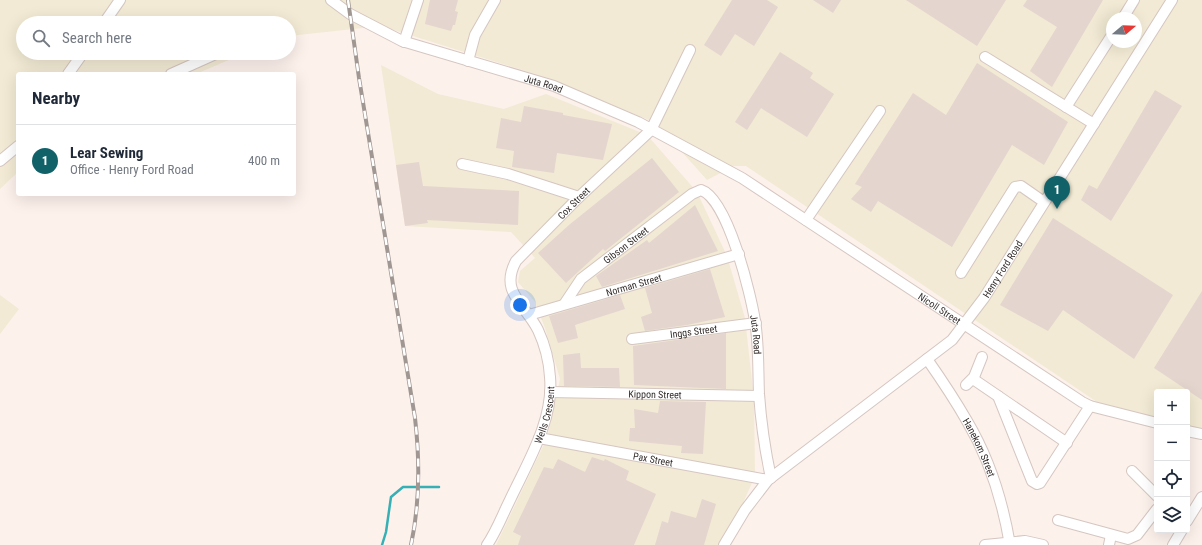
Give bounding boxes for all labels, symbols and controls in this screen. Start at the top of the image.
north arrow [1106,12,1142,48]
search box [16,16,296,60]
icon: search [30,27,52,49]
text: Search here [62,29,132,47]
street label: Juta Road [523,73,564,95]
text: Nearby [32,88,80,108]
text: Lear Sewing [70,144,143,162]
text: 1 [42,153,48,168]
text: 400 m [248,153,280,168]
text: Office · Henry Ford Road [70,162,194,177]
pin: 1 [1044,176,1070,209]
street label: Cox Street [555,185,592,221]
street label: Gibson Street [601,225,650,266]
street label: Henry Ford Road [981,239,1025,300]
street label: Norman Street [605,272,663,298]
street label: Nicoll Street [916,291,963,327]
your location [510,295,530,315]
street label: Juta Road [748,314,763,355]
street label: Inggs Street [669,323,718,340]
street label: Wells Crescent [532,386,556,445]
street label: Kippon Street [628,389,682,401]
map controls [1154,389,1190,533]
button: + [1154,389,1190,425]
street label: Hanekom Street [961,416,997,478]
button: − [1154,425,1190,461]
street label: Pax Street [632,450,674,468]
button: locate [1154,461,1190,497]
button: layers [1154,497,1190,533]

